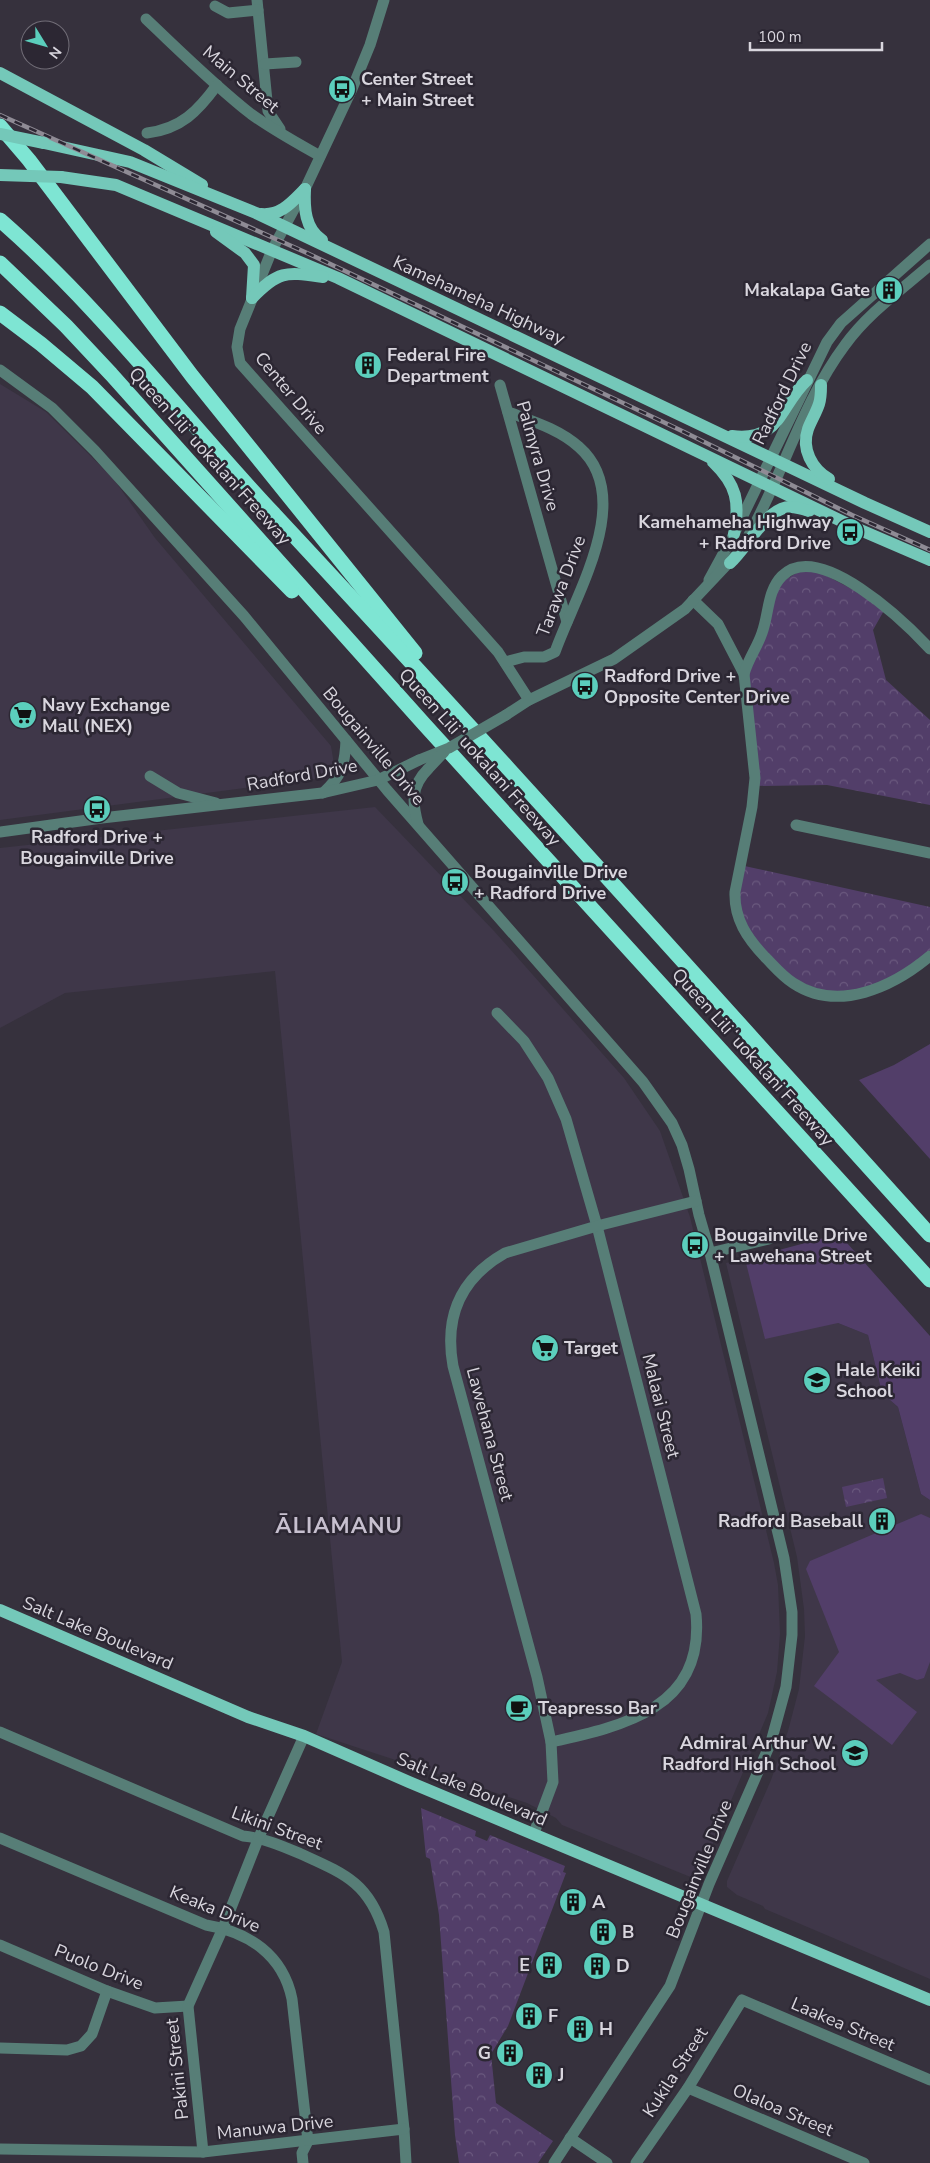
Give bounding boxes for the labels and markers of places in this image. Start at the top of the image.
place label: Center Street + Main Street [361,67,474,112]
bus stop icon: Center Street + Main Street [327,74,357,104]
building icon: Makalapa Gate [874,275,904,305]
place label: Makalapa Gate [744,278,870,302]
place label: Federal Fire Department [387,343,489,388]
building icon: Federal Fire Department [353,350,383,380]
place label: Kamehameha Highway + Radford Drive [638,510,832,555]
bus stop icon: Kamehameha Highway + Radford Drive [835,517,865,547]
place label: Radford Drive + Opposite Center Drive [604,664,790,709]
bus stop icon: Radford Drive + Opposite Center Drive [570,671,600,701]
place label: Navy Exchange Mall (NEX) [42,693,170,738]
supermarket icon: Navy Exchange Mall (NEX) [8,700,38,730]
bus stop icon: Radford Drive + Bougainville Drive [82,794,112,824]
place label: Radford Drive + Bougainville Drive [20,825,174,870]
place label: Bougainville Drive + Radford Drive [474,860,628,905]
bus stop icon: Bougainville Drive + Radford Drive [440,867,470,897]
place label: Bougainville Drive + Lawehana Street [714,1223,872,1268]
bus stop icon: Bougainville Drive + Lawehana Street [680,1230,710,1260]
supermarket icon: Target [530,1333,560,1363]
place label: Target [564,1336,618,1360]
place label: Hale Keiki School [836,1358,920,1403]
school or university icon: Hale Keiki School [802,1365,832,1395]
building icon: Radford Baseball [867,1506,897,1536]
place label: Radford Baseball [718,1509,863,1533]
cafe icon: Teapresso Bar [504,1693,534,1723]
place label: Teapresso Bar [538,1696,657,1720]
place label: Admiral Arthur W. Radford High School [662,1731,836,1776]
school or university icon: Admiral Arthur W. Radford High School [840,1738,870,1768]
building icon: A [558,1887,588,1917]
place label: A [592,1890,606,1914]
building icon: B [588,1917,618,1947]
place label: B [622,1920,634,1944]
building icon: E [534,1950,564,1980]
building icon: D [582,1951,612,1981]
place label: E [519,1953,530,1977]
place label: D [616,1954,630,1978]
building icon: F [514,2001,544,2031]
place label: F [548,2004,558,2028]
building icon: H [565,2014,595,2044]
place label: H [599,2017,613,2041]
building icon: G [495,2038,525,2068]
place label: G [478,2041,491,2065]
building icon: J [524,2060,554,2090]
place label: J [557,2063,564,2087]

